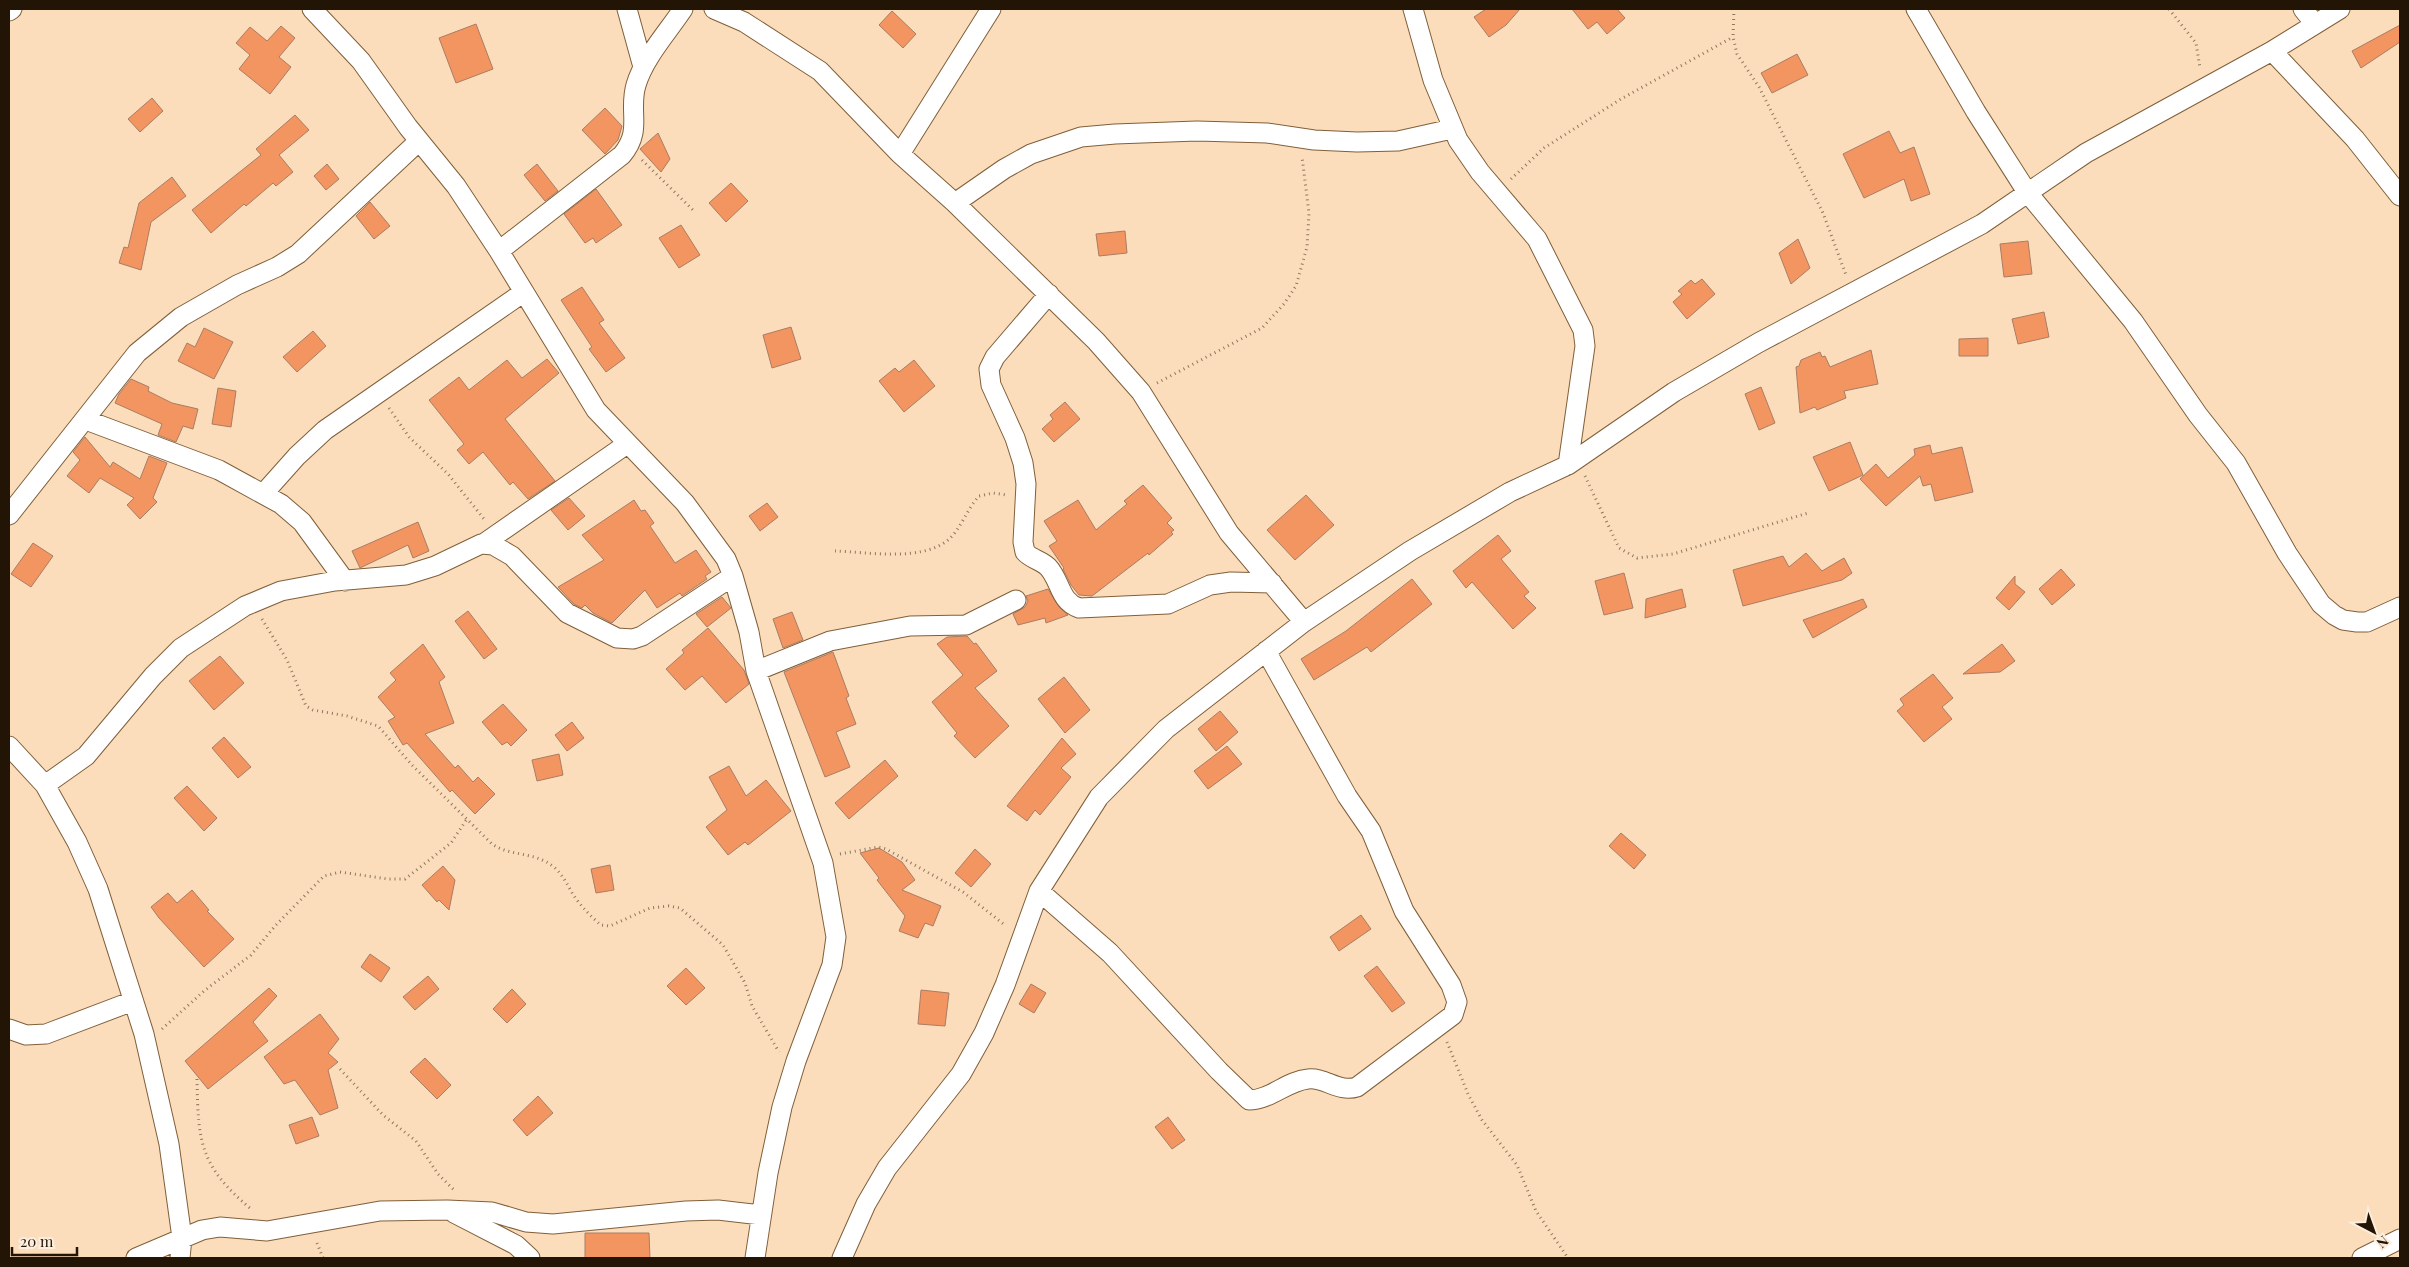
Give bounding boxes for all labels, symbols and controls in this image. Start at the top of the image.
north arrow [2349,1207,2399,1257]
scale bar [12,1224,78,1256]
text: 20 m [20,1231,54,1251]
text: N [2373,1232,2393,1253]

